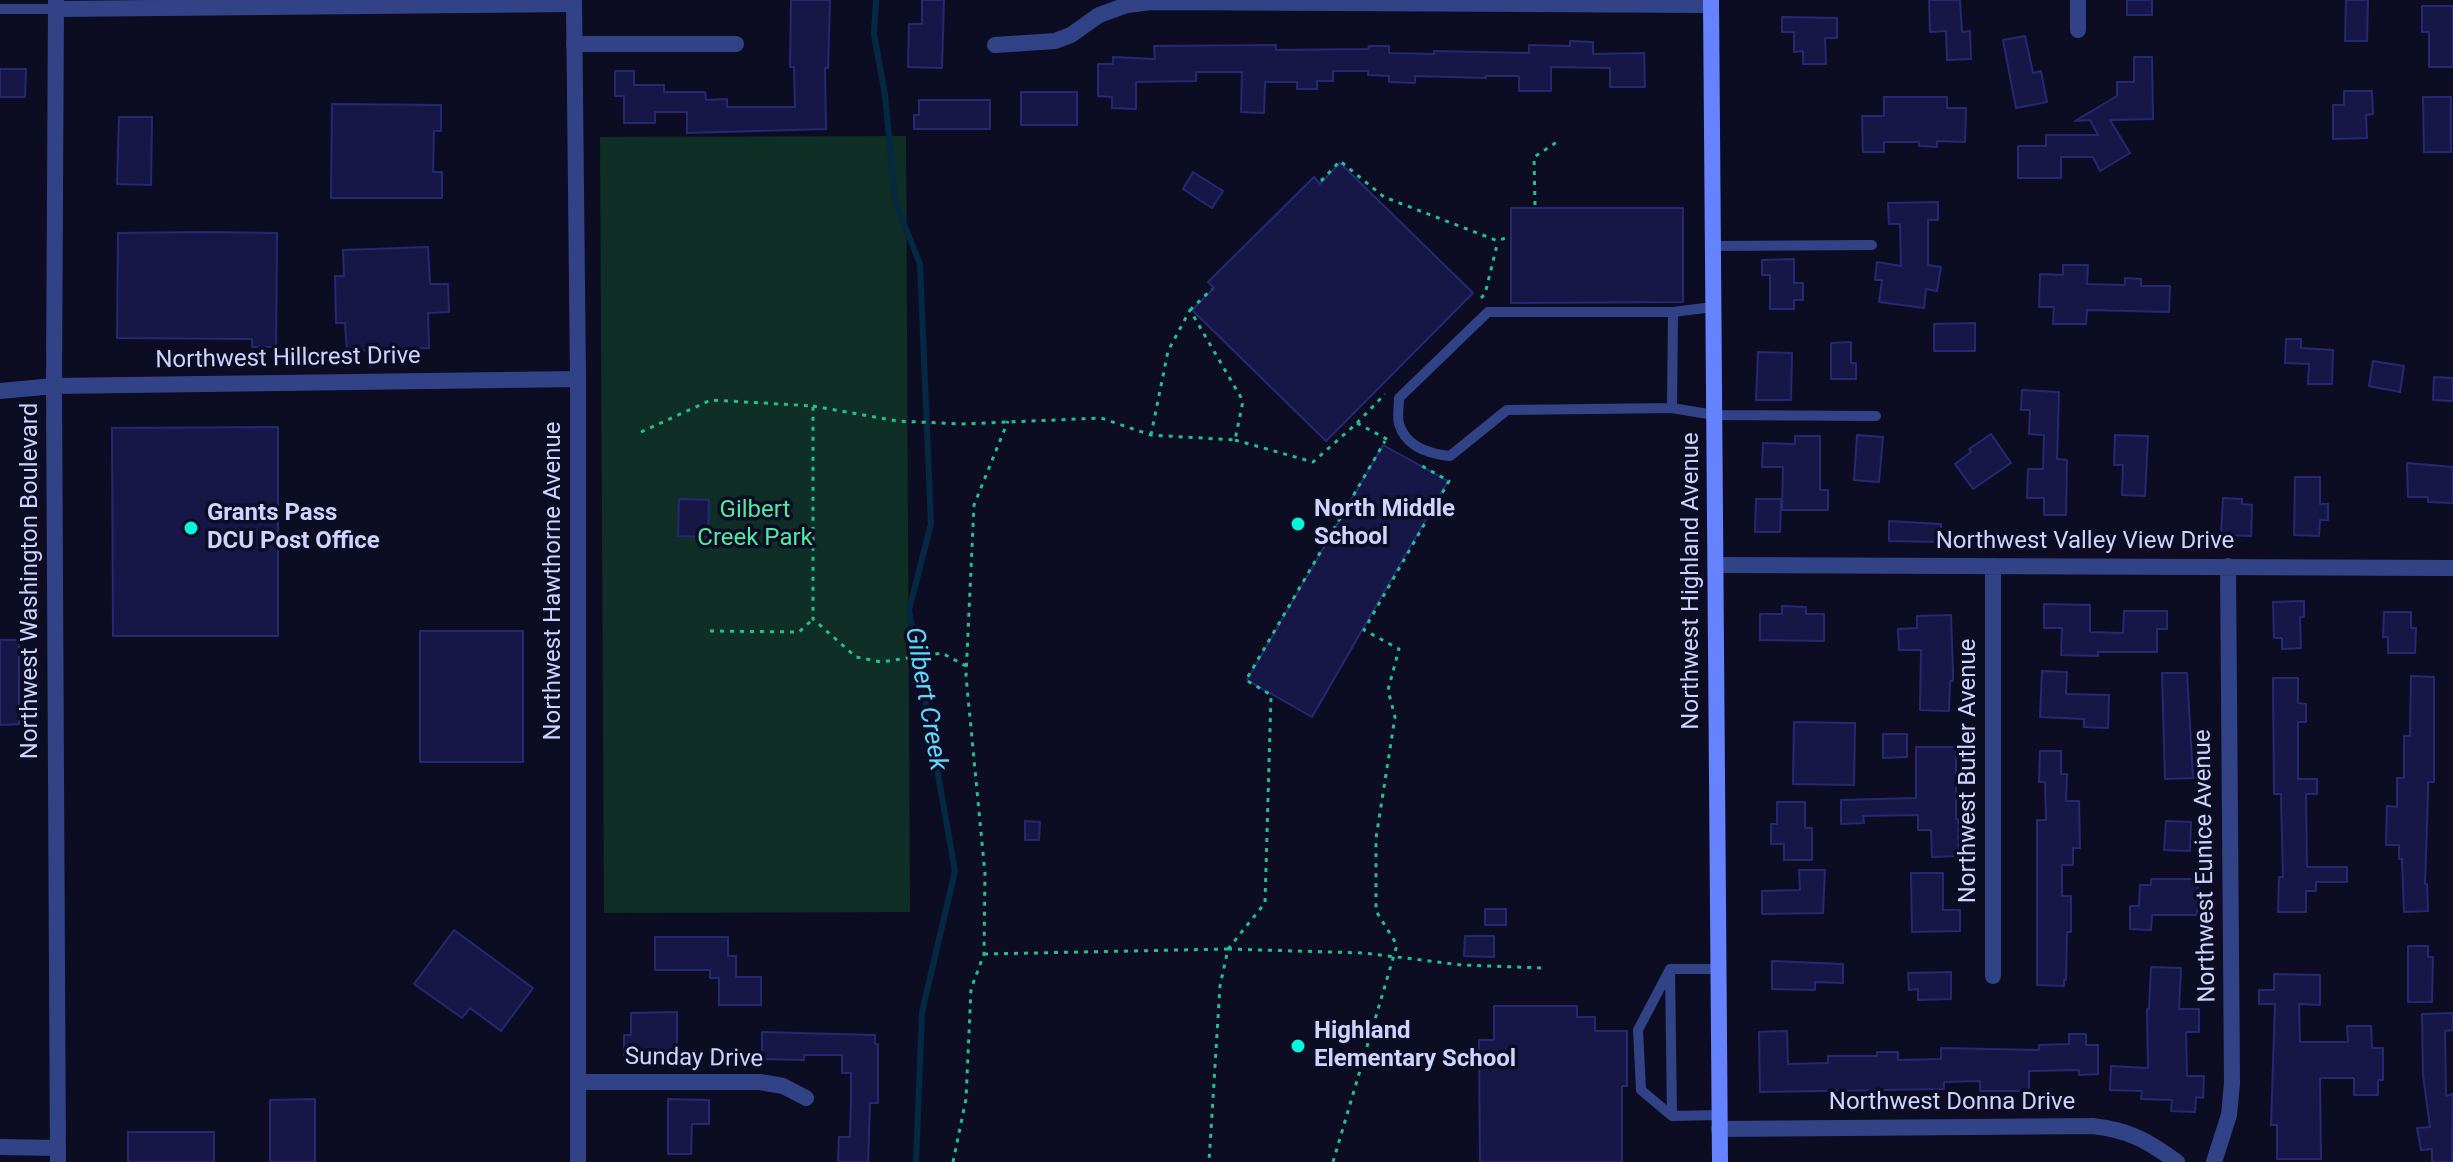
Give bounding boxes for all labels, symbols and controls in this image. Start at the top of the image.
street label: Northwest Hillcrest Drive [155,342,421,376]
street label: Northwest Washington Boulevard [17,403,45,759]
street label: Northwest Hawthorne Avenue [540,421,568,741]
street label: Northwest Highland Avenue [1678,432,1706,730]
place label: North Middle School [1314,496,1455,552]
park label: Gilbert Creek Park [697,497,813,553]
place label: Grants Pass DCU Post Office [207,500,380,556]
marker: North Middle School [1289,515,1307,533]
marker: Grants Pass DCU Post Office [182,519,200,537]
street label: Northwest Valley View Drive [1936,528,2234,556]
water label: Gilbert Creek [897,625,953,773]
street label: Northwest Butler Avenue [1955,639,1983,903]
street label: Northwest Eunice Avenue [2189,729,2223,1003]
place label: Highland Elementary School [1314,1018,1516,1074]
marker: Highland Elementary School [1289,1037,1307,1055]
street label: Sunday Drive [625,1043,763,1075]
street label: Northwest Donna Drive [1829,1089,2075,1117]

